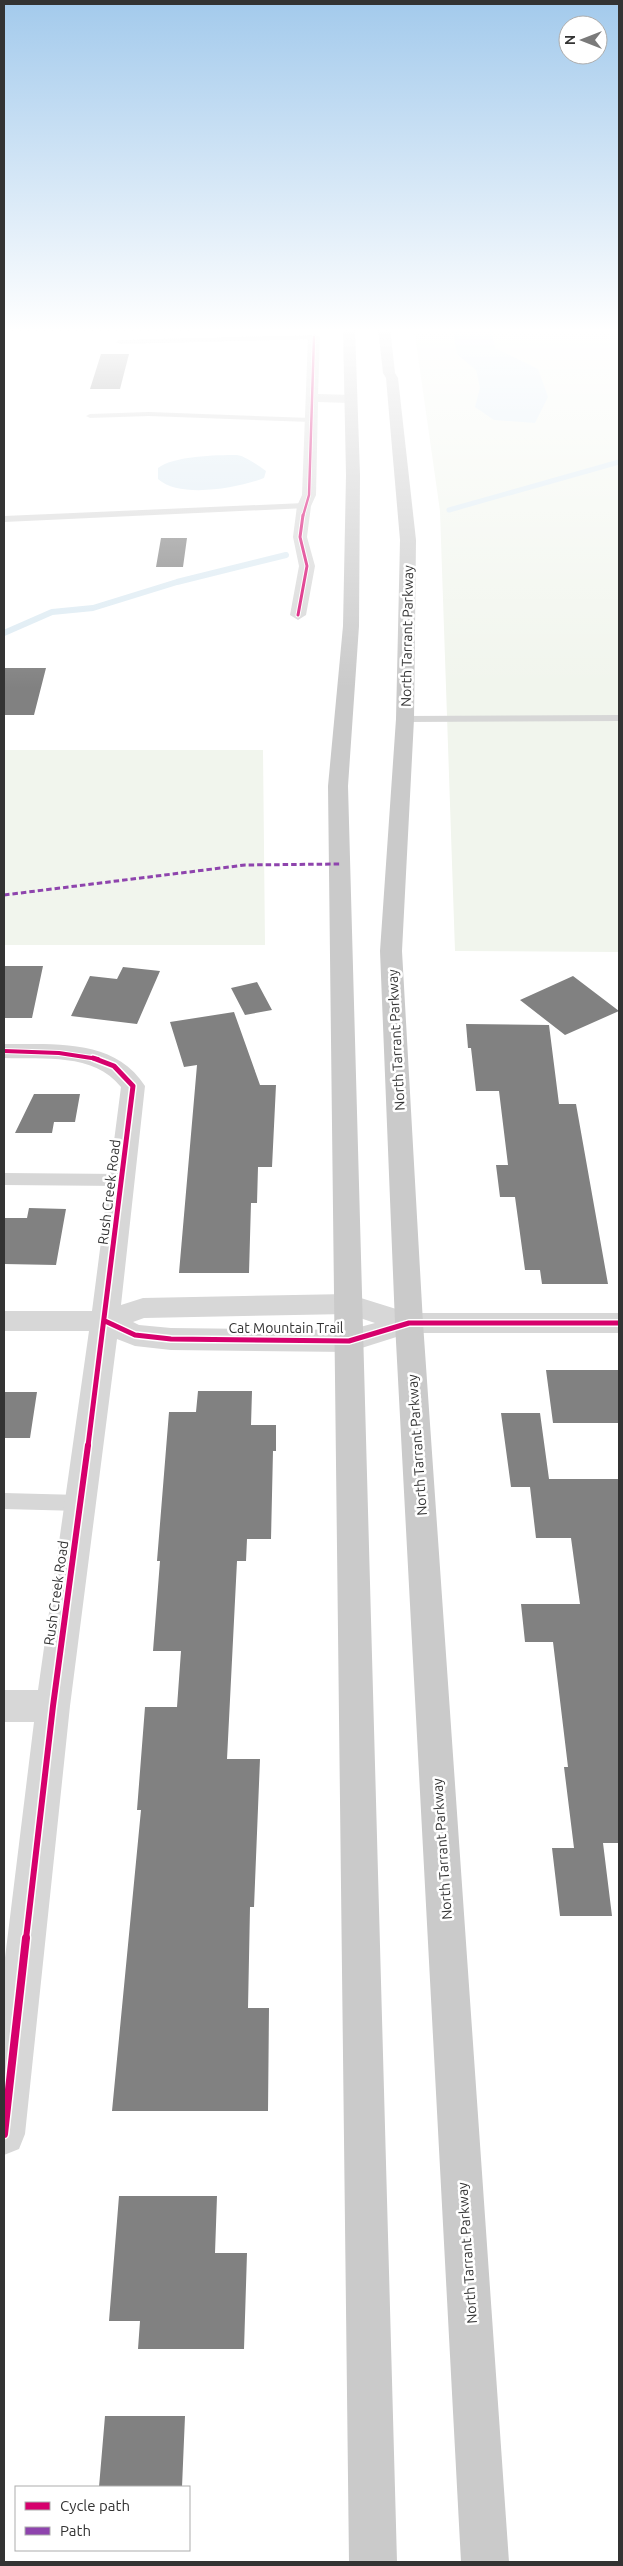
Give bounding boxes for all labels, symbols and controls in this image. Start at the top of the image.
north arrow [558,15,608,65]
text: N [562,35,578,45]
street label: North Tarrant Parkway [398,565,416,707]
street label: North Tarrant Parkway [384,969,408,1111]
street label: Rush Creek Road [95,1138,123,1246]
street label: Cat Mountain Trail [229,1320,344,1336]
street label: North Tarrant Parkway [404,1373,430,1516]
street label: Rush Creek Road [41,1539,71,1647]
street label: North Tarrant Parkway [429,1777,455,1920]
street label: North Tarrant Parkway [454,2181,480,2324]
legend [15,2486,190,2551]
text: Cycle path [60,2497,130,2514]
text: Path [60,2522,91,2539]

